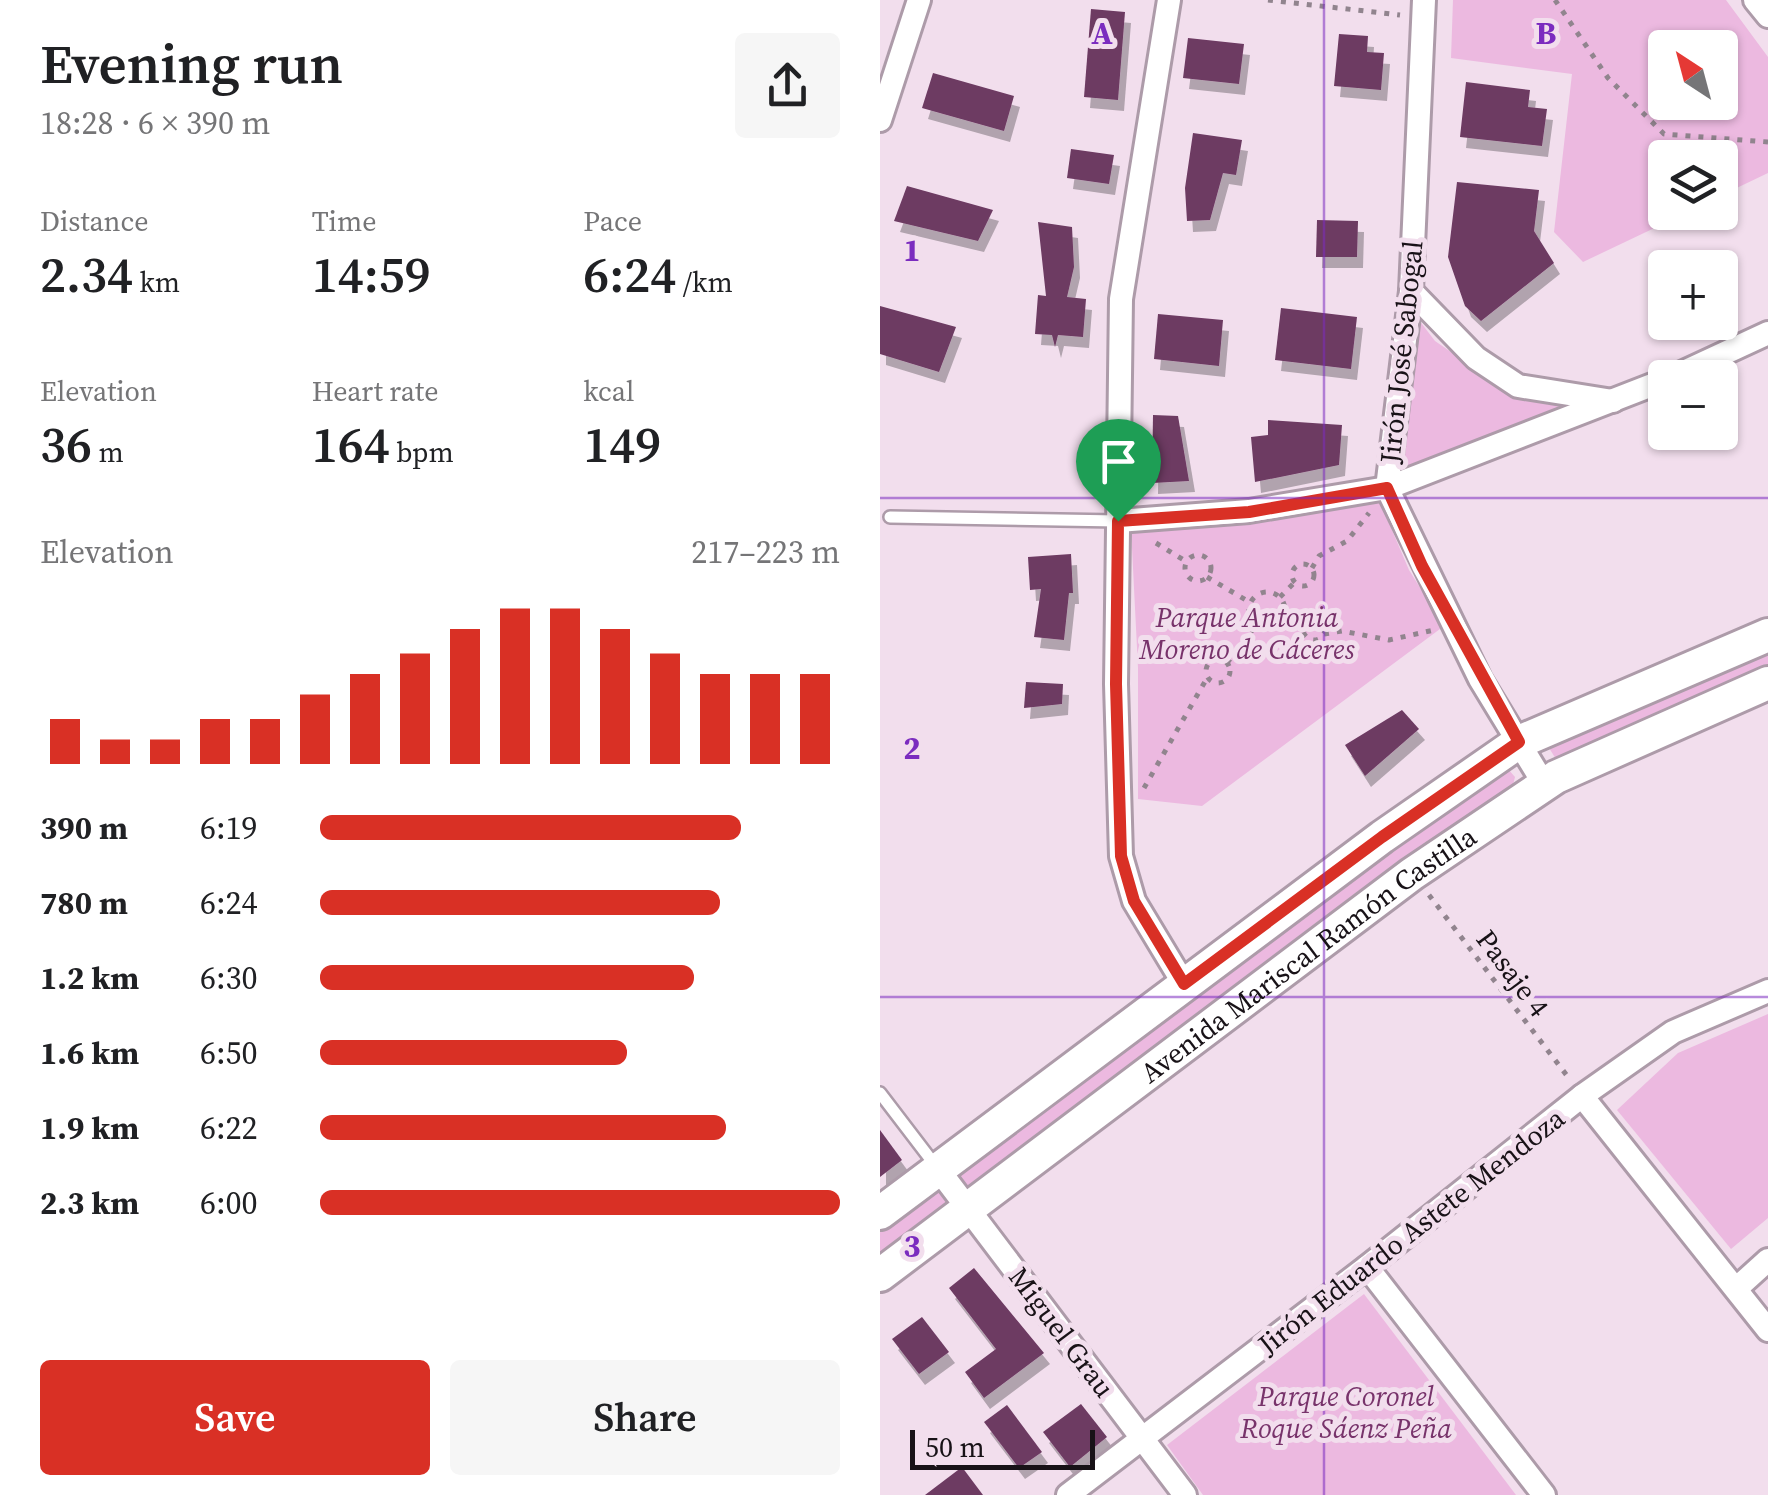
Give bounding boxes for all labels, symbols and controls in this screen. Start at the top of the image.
text: A [1091,11,1113,55]
text: B [1536,11,1557,55]
text: Evening run [40,26,343,101]
north arrow [1648,30,1738,120]
map controls [1648,30,1738,450]
button: share [735,33,840,138]
text: 18:28 · 6 × 390 m [40,101,270,145]
button: layers [1648,140,1738,230]
text: Distance [40,202,149,240]
text: Time [312,202,376,240]
text: Pace [583,202,642,240]
text: 1 [903,228,921,272]
street label: Jirón José Sabogal [1370,239,1432,466]
text: 2.34 [40,240,133,309]
text: 14:59 [312,240,431,309]
text: 6:24 [583,240,676,309]
button: + [1648,250,1738,340]
text: km [133,263,180,301]
text: /km [676,263,733,301]
button: − [1648,360,1738,450]
text: Elevation [40,372,157,410]
text: Heart rate [312,372,438,410]
text: kcal [583,372,634,410]
text: 36 [40,410,92,479]
text: 164 [312,410,390,479]
text: 149 [583,410,661,479]
pin [1076,419,1161,522]
text: m [92,433,124,471]
text: bpm [390,433,454,471]
icon: arrive [1091,434,1146,489]
text: Elevation [40,530,174,574]
text: 217–223 m [691,530,840,574]
park label: Parque Antonia Moreno de Cáceres [1139,598,1355,668]
text: 2 [903,726,921,770]
text: 390 m [40,806,128,850]
text: 6:19 [200,806,258,850]
street label: Avenida Mariscal Ramón Castilla [1132,817,1484,1091]
text: 780 m [40,881,128,925]
text: 6:24 [200,881,258,925]
street label: Pasaje 4 [1468,922,1558,1024]
text: 1.2 km [40,956,139,1000]
text: 6:30 [200,956,258,1000]
text: 1.6 km [40,1031,139,1075]
text: 6:50 [200,1031,258,1075]
street label: Jirón Eduardo Astete Mendoza [1249,1099,1573,1363]
text: 1.9 km [40,1106,139,1150]
text: 6:22 [200,1106,258,1150]
text: 2.3 km [40,1181,139,1225]
text: 6:00 [200,1181,258,1225]
text: 3 [903,1224,921,1268]
street label: Miguel Grau [1000,1259,1124,1405]
button: Save [40,1360,430,1475]
button: Share [450,1360,840,1475]
park label: Parque Coronel Roque Sáenz Peña [1239,1377,1452,1447]
scale bar [910,1425,1095,1470]
text: 50 m [925,1428,985,1466]

